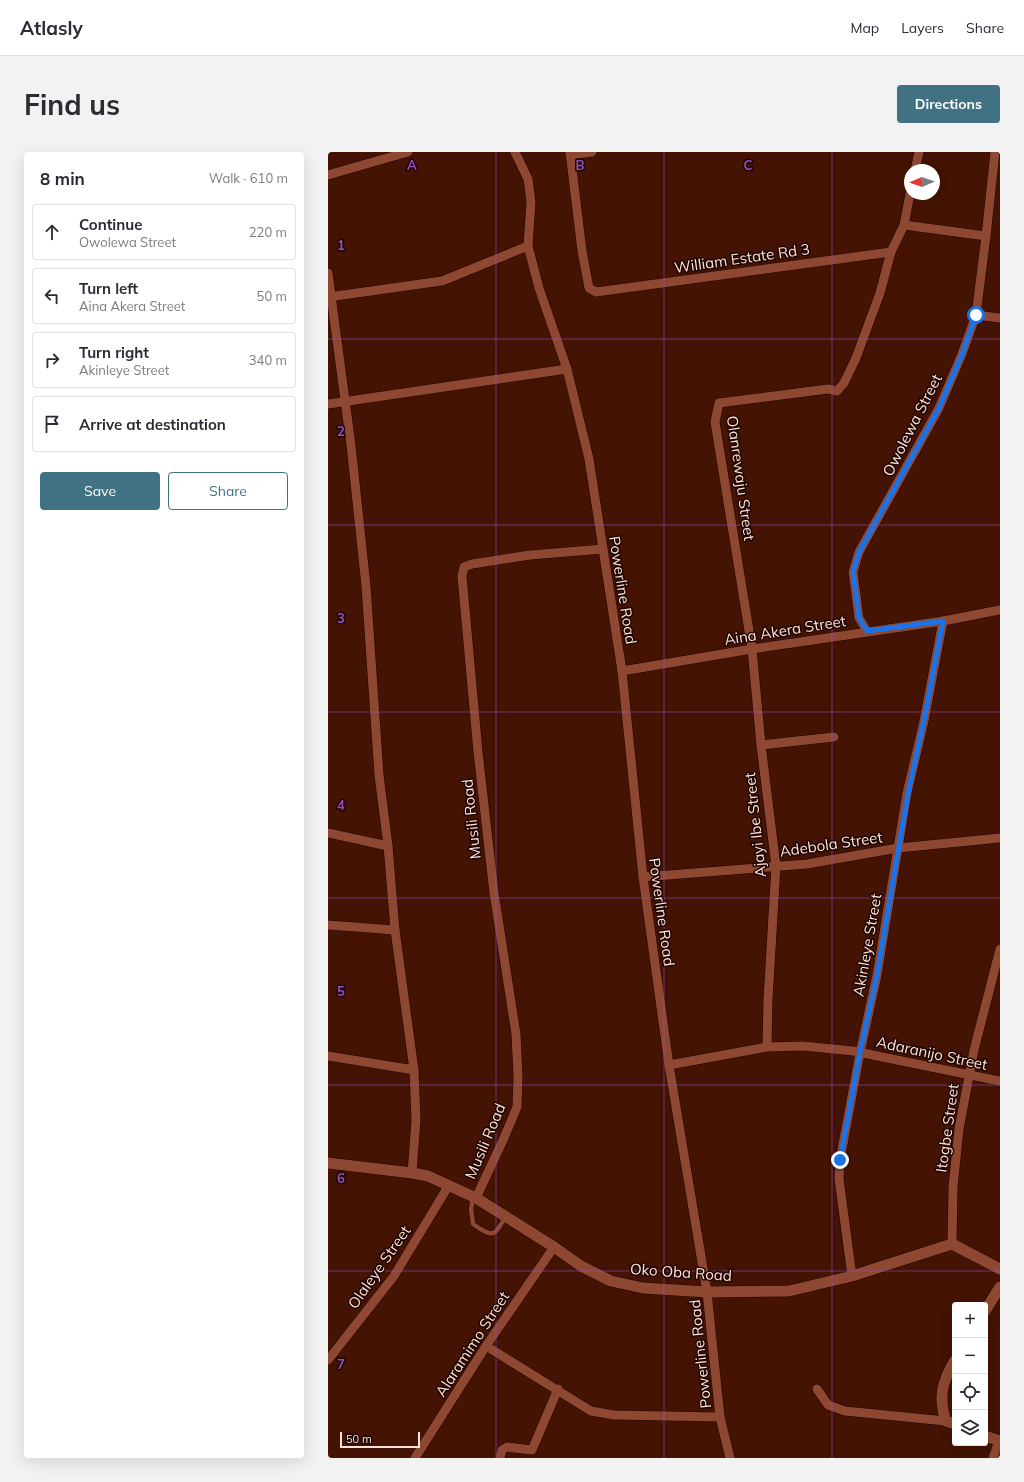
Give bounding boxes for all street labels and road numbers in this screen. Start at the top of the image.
street label: William Estate Rd 3 [673,239,811,277]
street label: Owolewa Street [878,371,946,479]
street label: Olanrewaju Street [723,414,759,542]
street label: Powerline Road [605,535,641,645]
street label: Aina Akera Street [723,611,847,649]
street label: Ajayi Ibe Street [740,772,770,878]
street label: Musili Road [457,778,485,860]
street label: Adebola Street [778,827,884,861]
street label: Powerline Road [645,857,679,967]
street label: Akinleye Street [849,892,885,998]
street label: Adaranijo Street [875,1032,989,1074]
street label: Itogbe Street [931,1082,963,1174]
street label: Musili Road [461,1100,509,1182]
street label: Olaleye Street [343,1222,415,1312]
street label: Oko Oba Road [630,1259,732,1285]
street label: Alaramimo Street [431,1288,513,1400]
street label: Powerline Road [685,1299,715,1409]

